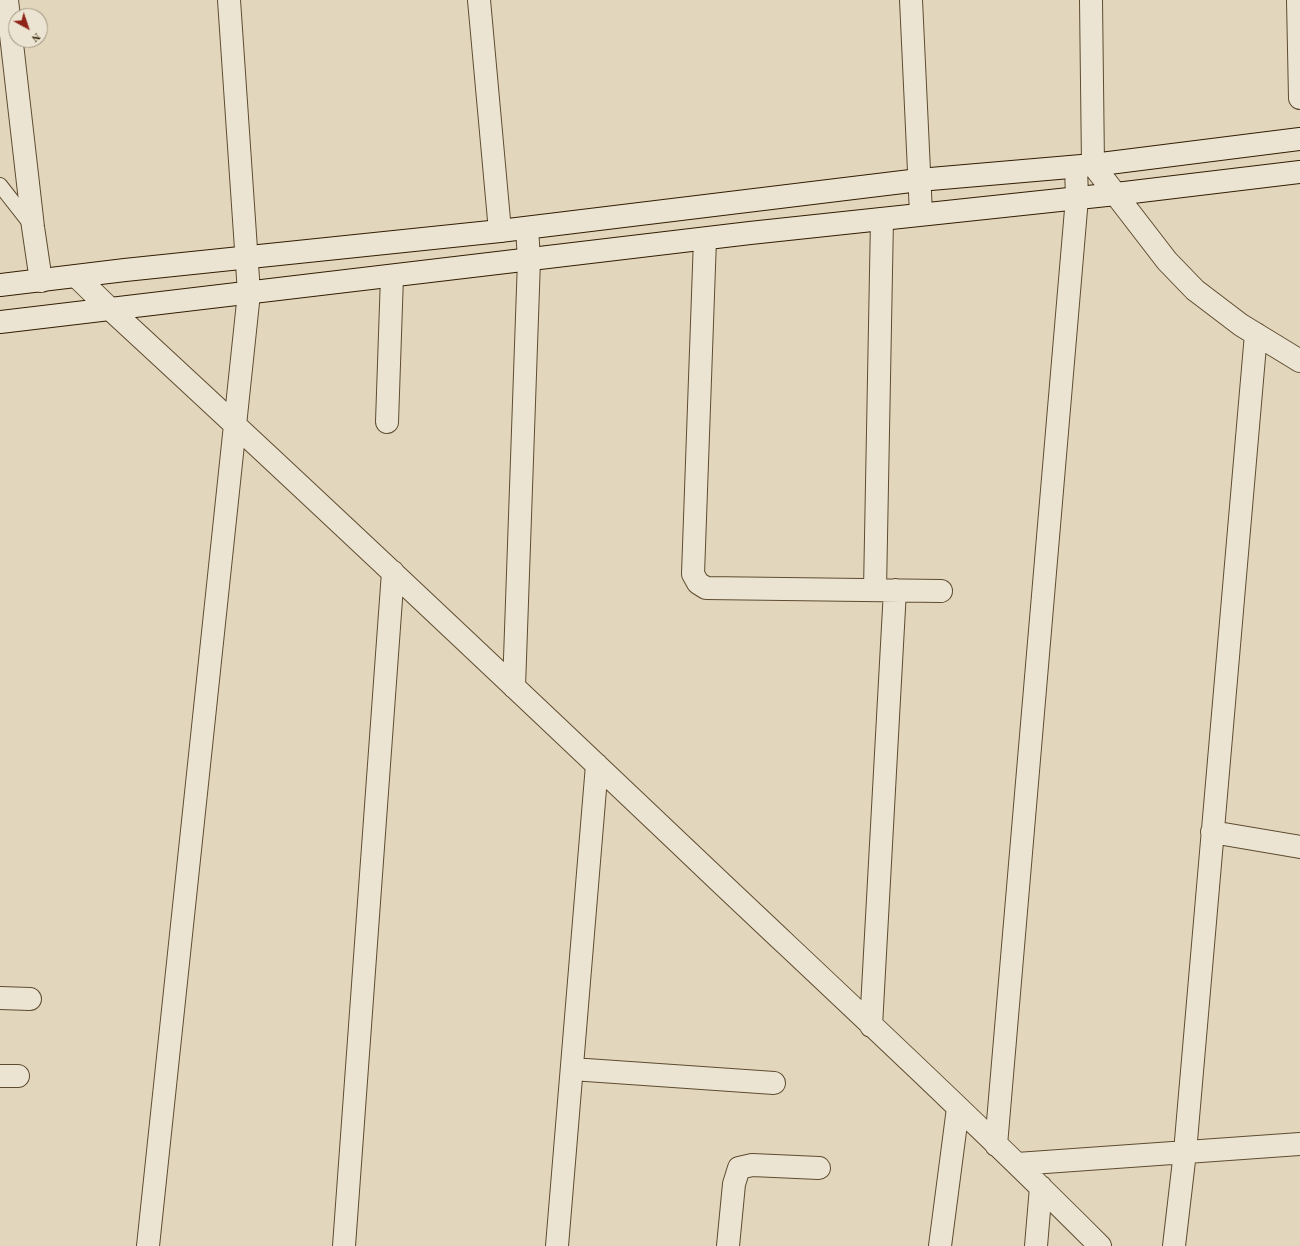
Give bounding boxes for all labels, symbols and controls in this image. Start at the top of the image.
north arrow [8,8,48,48]
text: N [29,30,42,44]

